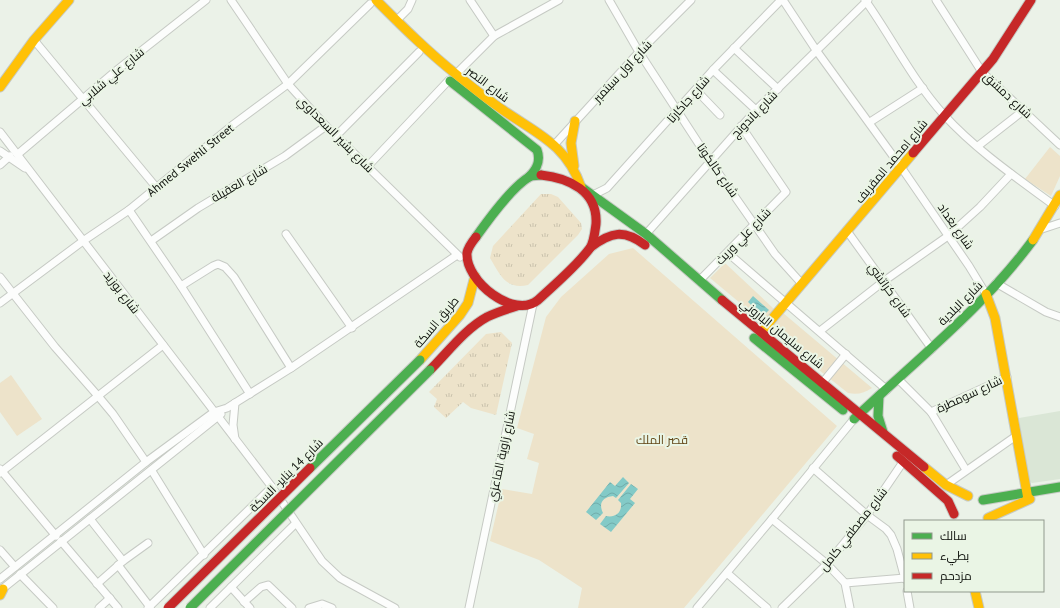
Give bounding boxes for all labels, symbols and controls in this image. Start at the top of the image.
street label: شارع اول سبتمبر [589,37,655,107]
street label: شارع علي شلابي [75,44,149,110]
street label: شارع النصر [462,62,513,106]
street label: شارع دمشق [980,69,1035,122]
street label: شارع جاكارتا [663,72,713,126]
street label: شارع باندونج [728,87,781,142]
street label: شارع بشير السعداوي [293,93,377,177]
street label: شارع امحمد المقريف [851,116,931,207]
street label: Ahmed Swehli Street [144,120,236,200]
street label: شارع كالكوتا [693,140,742,200]
street label: شارع العقيلة [208,161,270,206]
street label: شارع بغداد [934,200,977,253]
street label: شارع علي وريث [712,204,776,270]
street label: شارع كراتشي [863,260,915,322]
street label: شارع بوزيد [100,268,143,317]
street label: شارع البلدية [935,278,986,329]
street label: طريق السكة [410,293,462,351]
street label: شارع سليمان الباروني [735,295,827,374]
street label: شارع سومطرة [934,372,1005,417]
street label: شارع زاوية الماعزي [484,409,521,503]
park label: قصر الملك [636,432,688,447]
street label: شارع 14 يناير- السكة [246,435,327,516]
street label: شارع مصطفي كامل [816,484,893,576]
legend [904,520,1044,592]
text: سالك [940,528,967,543]
text: بطيء [940,548,969,566]
text: مزدحم [940,568,972,584]

